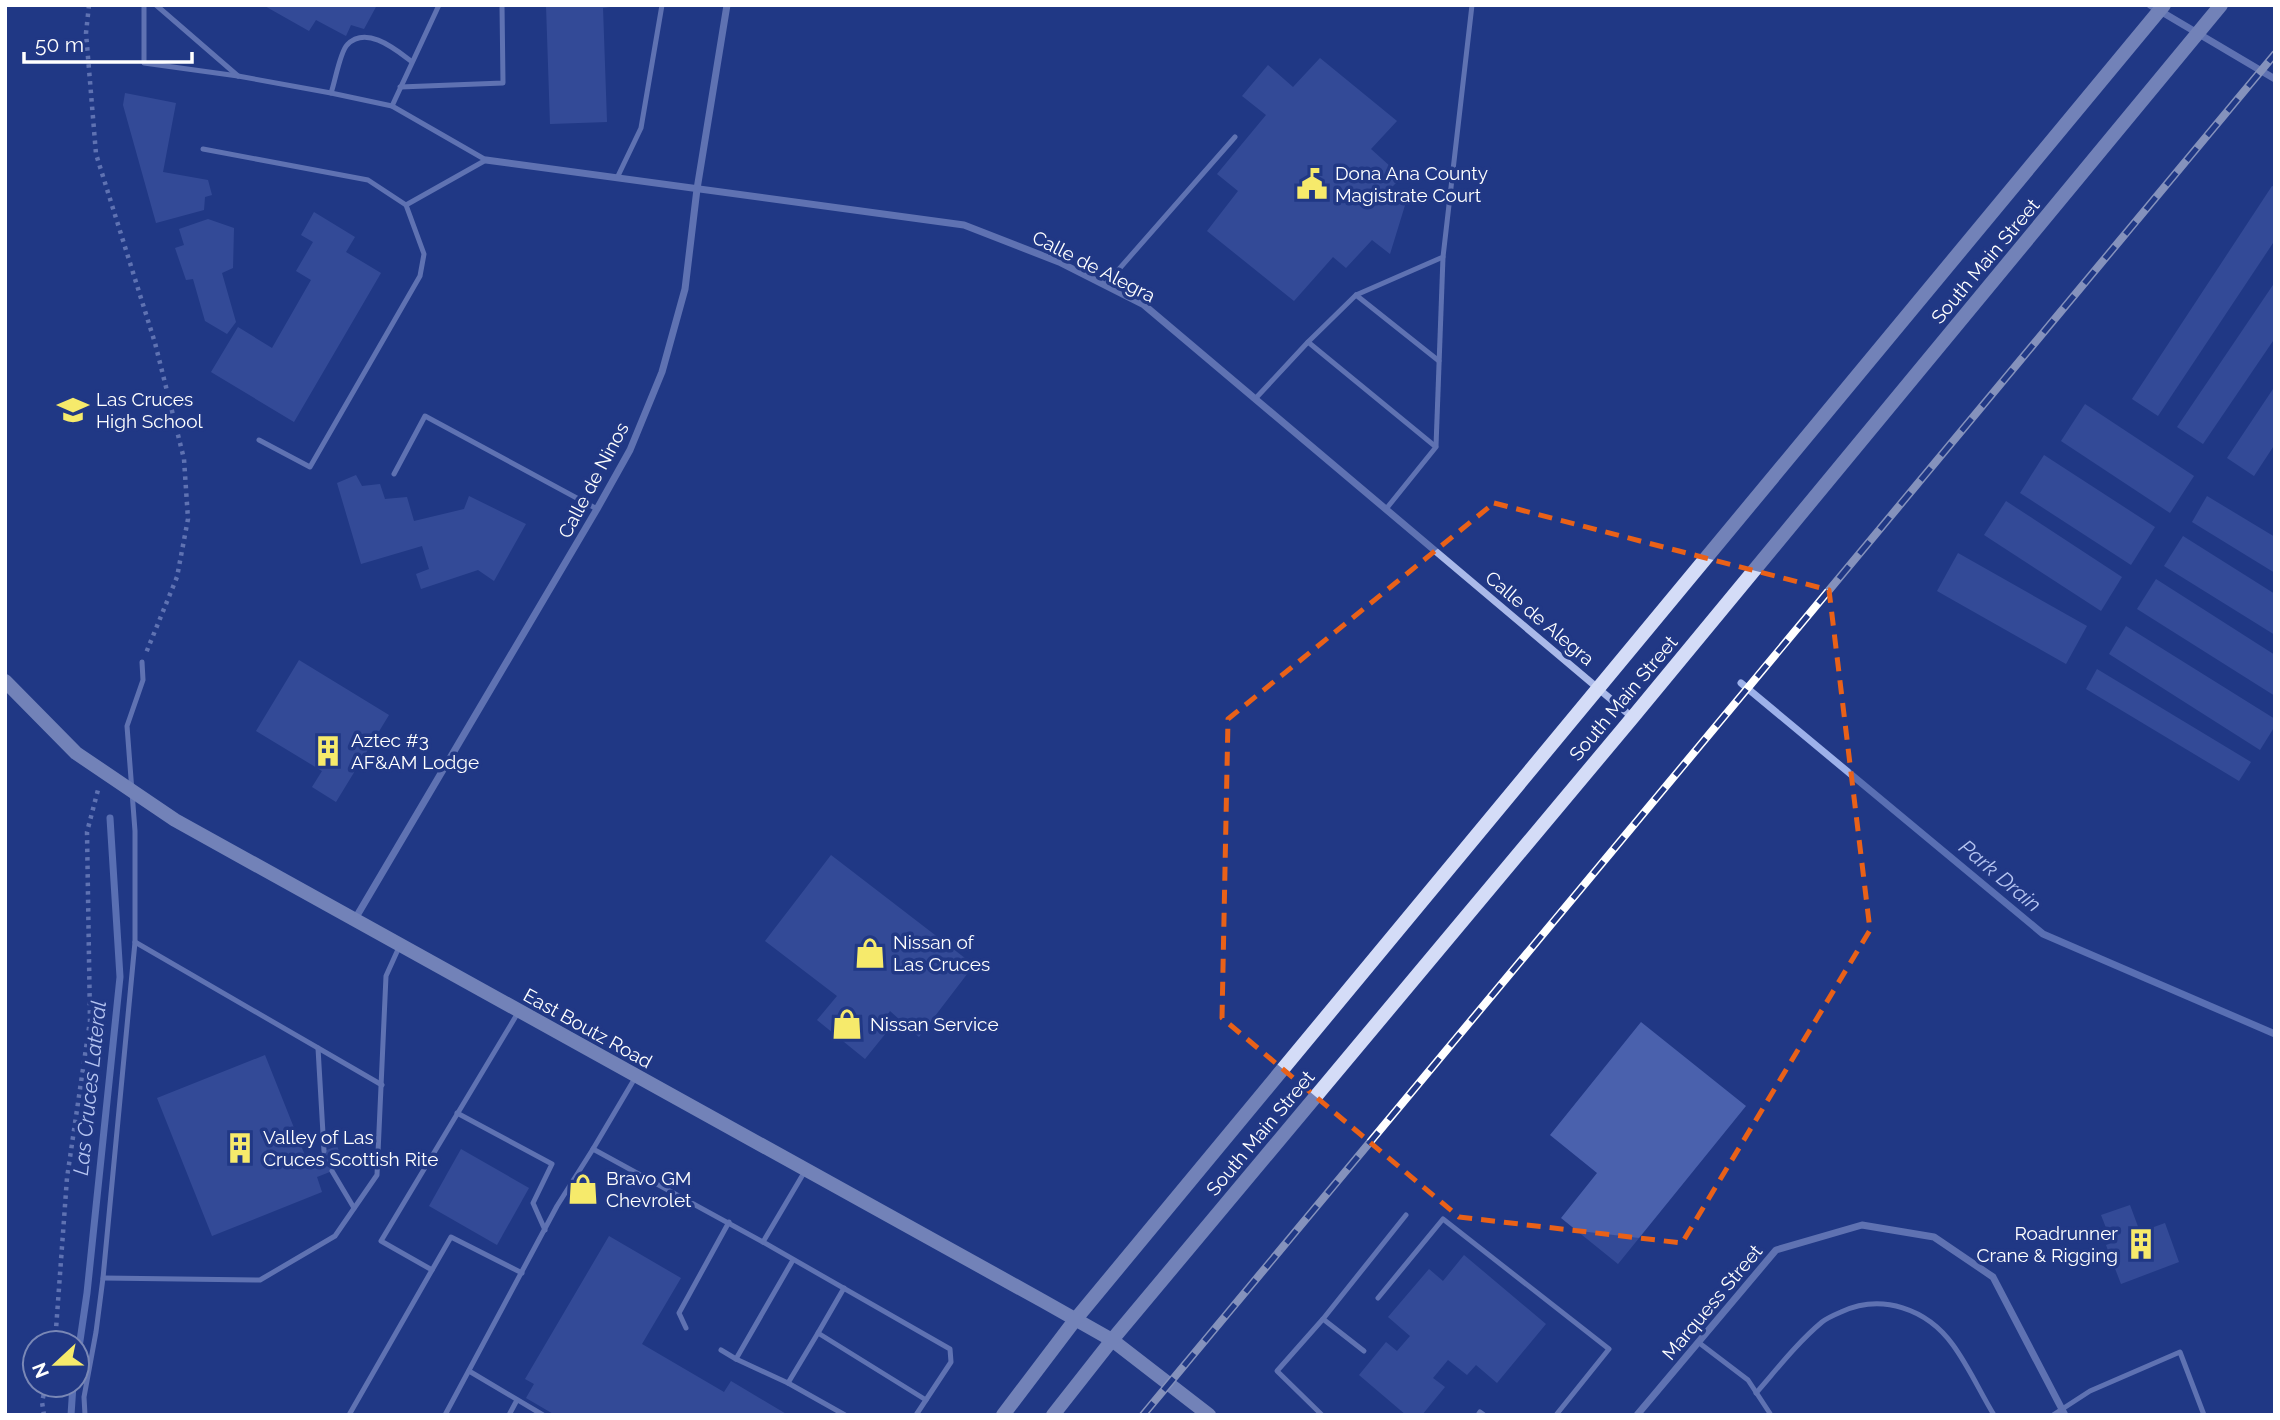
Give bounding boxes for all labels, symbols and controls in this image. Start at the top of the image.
scale bar [24,21,192,65]
text: 50 m [35,32,84,57]
place label: Dona Ana County Magistrate Court [1335,162,1488,206]
public building icon: Dona Ana County Magistrate Court [1295,167,1329,201]
street label: South Main Street [1926,194,2044,328]
street label: Calle de Alegra [1029,226,1159,306]
place label: Las Cruces High School [96,388,203,432]
school or university icon: Las Cruces High School [56,393,90,427]
street label: Calle de Ninos [553,418,633,542]
street label: Calle de Alegra [1481,566,1599,670]
street label: South Main Street [1564,631,1682,765]
place label: Aztec #3 AF&AM Lodge [351,729,479,773]
building icon: Aztec #3 AF&AM Lodge [311,734,345,768]
water label: Park Drain [1954,834,2046,917]
place label: Nissan of Las Cruces [893,931,990,975]
shop icon: Nissan of Las Cruces [853,936,887,970]
street label: East Boutz Road [520,984,656,1072]
water label: Las Cruces Lateral [68,999,111,1177]
shop icon: Nissan Service [830,1007,864,1041]
place label: Nissan Service [870,1013,999,1035]
street label: South Main Street [1201,1066,1319,1200]
place label: Valley of Las Cruces Scottish Rite [263,1126,438,1170]
building icon: Valley of Las Cruces Scottish Rite [223,1131,257,1165]
place label: Bravo GM Chevrolet [606,1167,692,1211]
shop icon: Bravo GM Chevrolet [566,1172,600,1206]
place label: Roadrunner Crane & Rigging [1976,1222,2118,1266]
building icon: Roadrunner Crane & Rigging [2124,1227,2158,1261]
street label: Marquess Street [1657,1240,1767,1364]
north arrow [21,1329,91,1399]
text: N [27,1360,53,1381]

